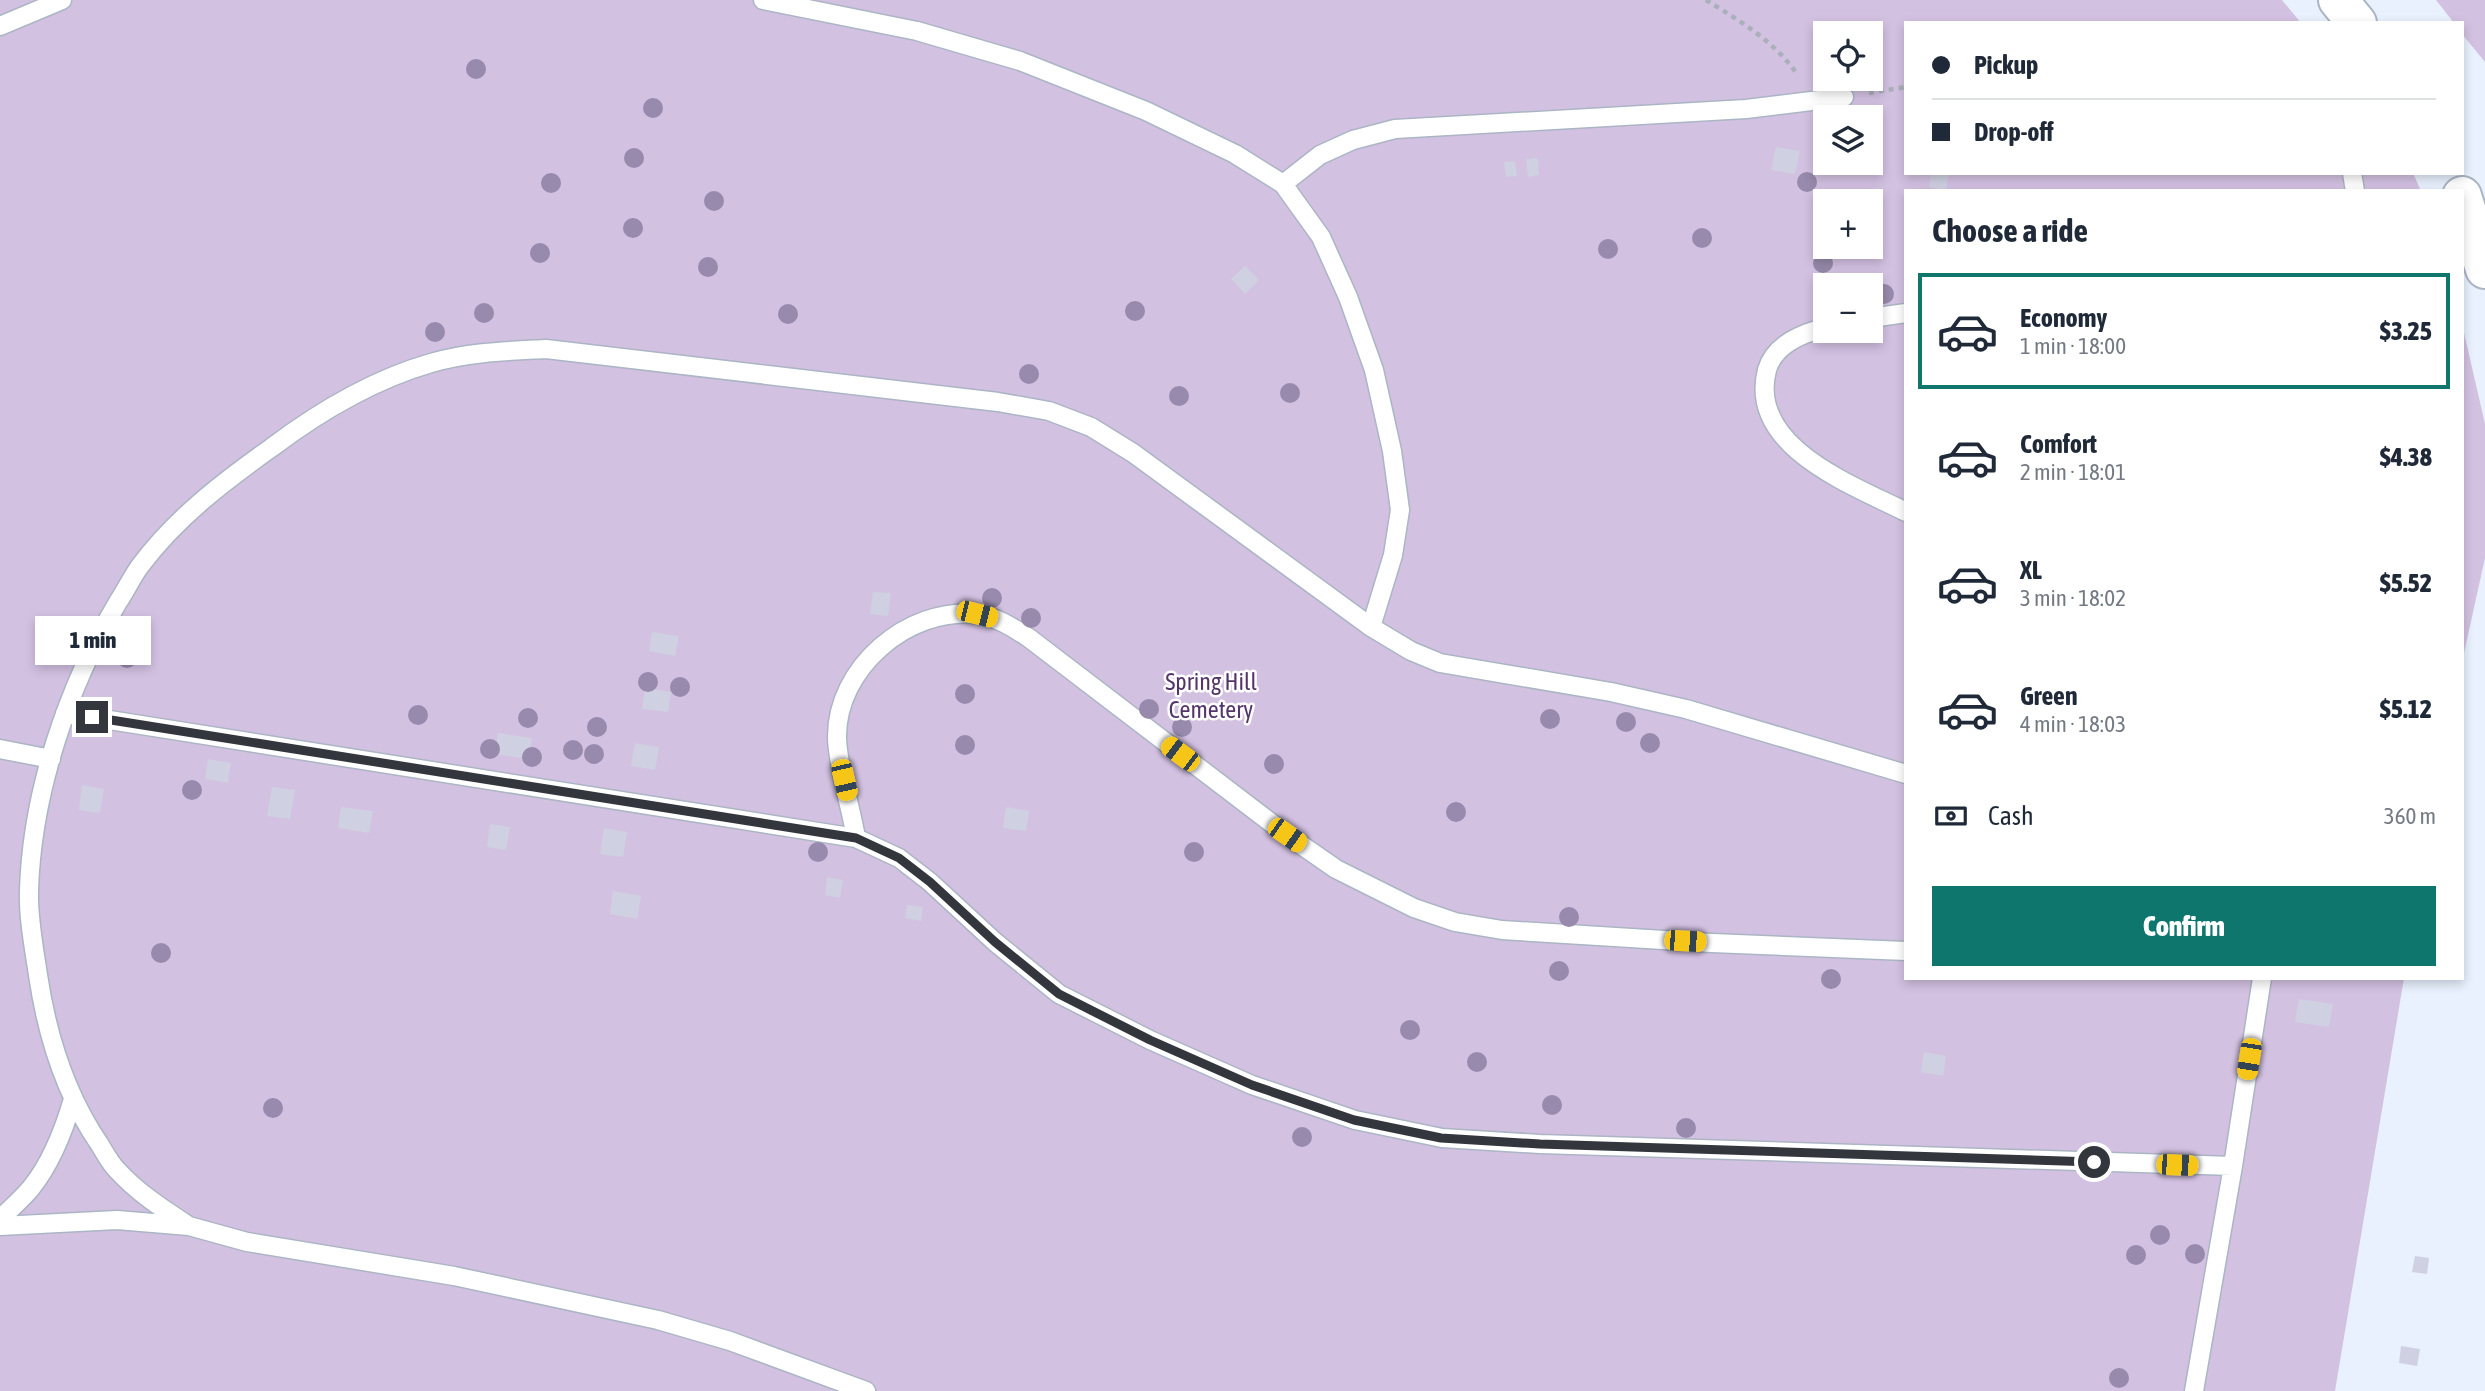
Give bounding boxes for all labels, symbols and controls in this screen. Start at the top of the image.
map controls [1813,21,1883,343]
button: locate [1813,21,1883,91]
text: Pickup [1974,50,2038,80]
button: layers [1813,105,1883,175]
text: Drop-off [1974,117,2054,147]
button: + [1813,189,1883,259]
text: Choose a ride [1932,212,2088,249]
button: − [1813,273,1883,343]
icon: car [1936,300,1999,363]
text: Economy [2020,303,2107,333]
text: $3.25 [2380,316,2432,346]
text: 1 min · 18:00 [2020,333,2126,359]
icon: car [1936,426,1999,489]
text: Comfort [2020,429,2097,459]
text: $4.38 [2380,442,2432,472]
text: 2 min · 18:01 [2020,459,2126,485]
icon: car [1936,552,1999,615]
text: XL [2020,555,2042,585]
text: $5.52 [2380,568,2432,598]
text: 3 min · 18:02 [2020,585,2126,611]
car [955,599,1000,629]
callout: 1 min [34,616,150,664]
text: 1 min [70,627,116,653]
park label: Spring Hill Cemetery [1165,668,1257,723]
icon: car [1936,678,1999,741]
text: Green [2020,681,2078,711]
text: $5.12 [2380,694,2432,724]
route end [76,701,108,733]
text: 4 min · 18:03 [2020,711,2126,737]
car [1157,733,1204,775]
car [830,757,859,803]
icon: cash [1932,797,1970,835]
text: Cash [1988,801,2034,831]
text: 360 m [2384,803,2436,829]
car [1264,814,1311,856]
button: Confirm [1932,886,2436,966]
car [1664,929,1707,953]
car [2236,1037,2263,1081]
route start [2078,1146,2110,1178]
car [2156,1154,2199,1176]

